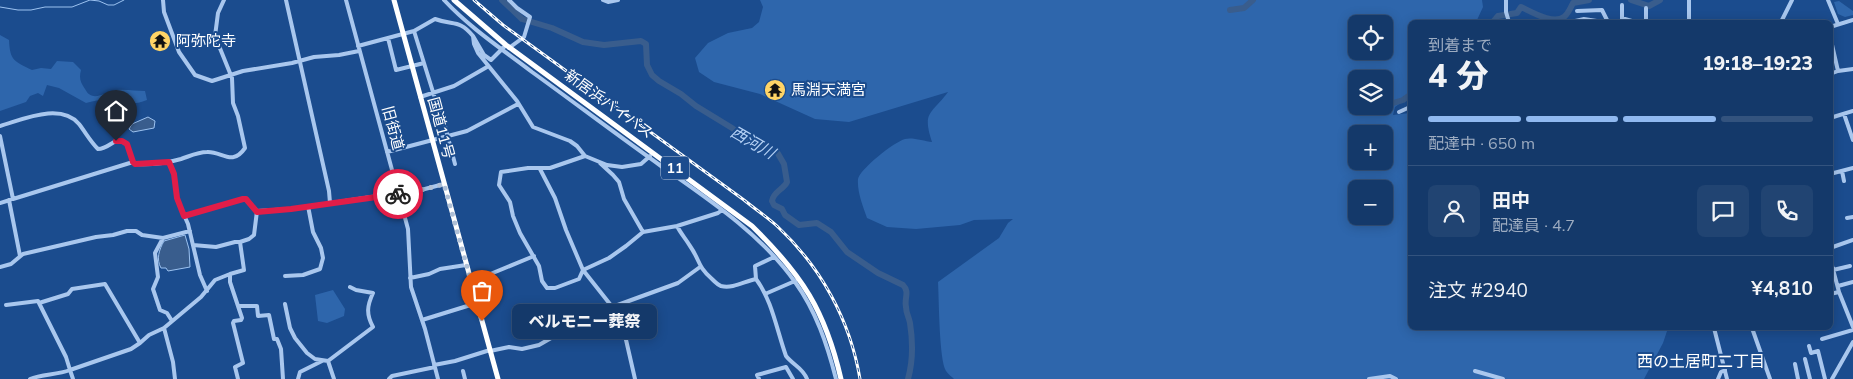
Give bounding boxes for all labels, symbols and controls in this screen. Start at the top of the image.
map controls [1348,15,1393,225]
button: locate [1348,15,1393,60]
temple icon: 阿弥陀寺 [148,29,172,53]
place label: 阿弥陀寺 [176,31,236,50]
text: 到着まで [1428,35,1492,55]
text: 19:18–19:23 [1702,51,1813,75]
text: 4 分 [1428,55,1488,95]
street label: 新居浜バイパス [561,65,657,142]
button: layers [1348,70,1393,115]
temple icon: 馬淵天満宮 [763,78,787,102]
place label: 馬淵天満宮 [791,80,866,99]
pin [95,90,137,141]
street label: 国道11号 [424,95,459,161]
icon: home [102,97,130,125]
street label: 旧街道 [378,104,408,152]
water label: 西河川 [727,121,781,164]
button: + [1348,125,1393,170]
text: 配達中 · 650 m [1428,133,1535,153]
road number: 11 [661,156,689,180]
courier [373,169,423,219]
icon: bike [384,180,412,208]
button: − [1348,180,1393,225]
button: person [1428,185,1480,237]
button: chat [1697,185,1749,237]
button: phone [1761,185,1813,237]
text: 田中 [1492,188,1530,212]
text: 配達員 · 4.7 [1492,215,1575,235]
pin [461,270,503,321]
text: ¥4,810 [1751,276,1813,300]
icon: bag [468,277,496,305]
text: 注文 #2940 [1428,278,1528,302]
callout: ベルモニー葬祭 [512,304,657,338]
text: ベルモニー葬祭 [528,311,641,331]
district label: 西の土居町二丁目 [1637,351,1765,371]

